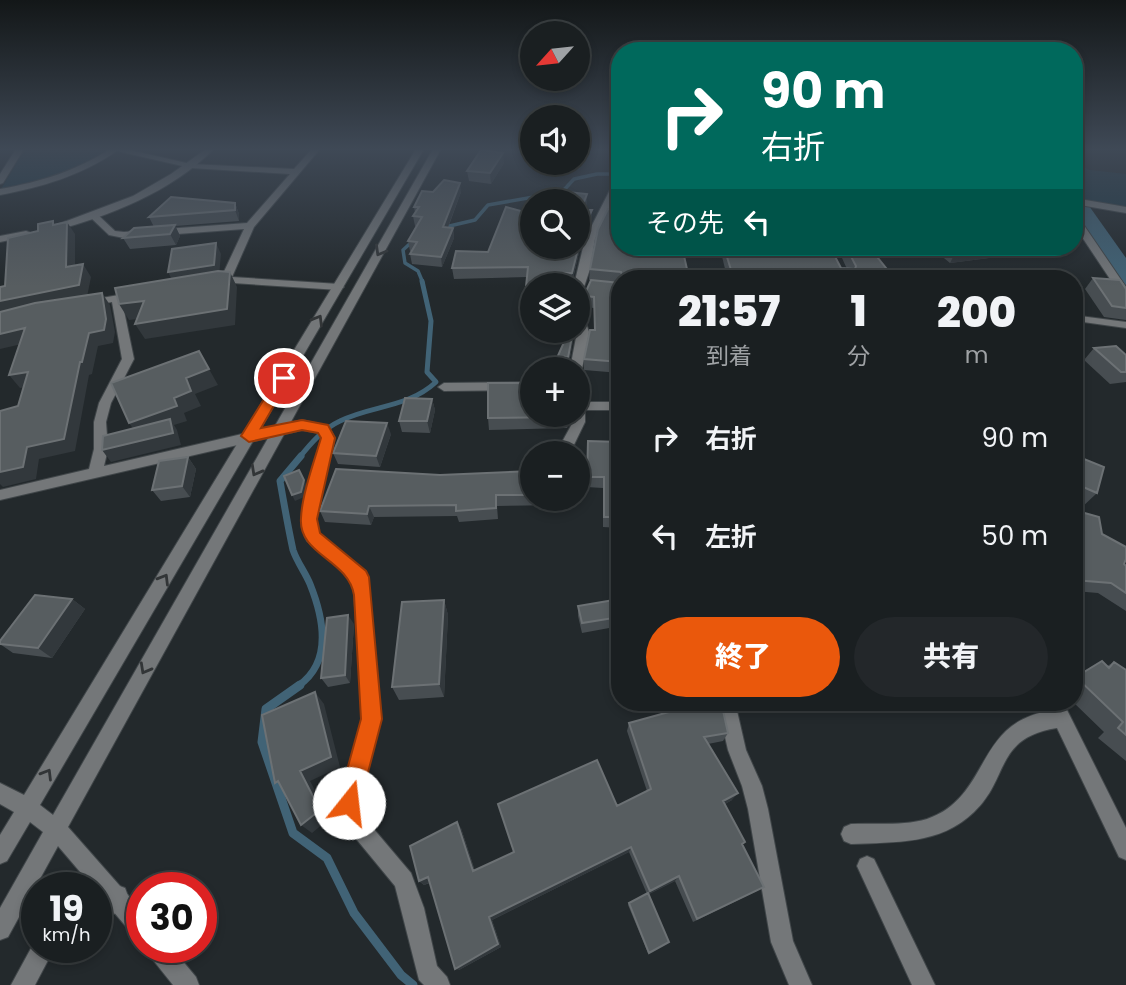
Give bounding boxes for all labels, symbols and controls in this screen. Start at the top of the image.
north arrow [520,21,590,91]
map controls [520,21,590,511]
text: 90 m [761,57,885,125]
icon: right [646,70,737,161]
button: sound [520,105,590,175]
text: 右折 [761,124,825,169]
button: search [520,189,590,259]
icon: left [738,203,776,241]
text: その先 [646,205,724,241]
one-way arrow [375,244,388,257]
button: layers [520,273,590,343]
text: 21:57 [678,282,780,341]
text: 1 [850,282,867,341]
text: 200 [937,283,1016,342]
one-way arrow [310,315,323,328]
text: m [965,339,988,371]
text: 到着 [706,340,752,372]
text: 分 [847,340,870,372]
pin [254,348,314,408]
button: + [520,357,590,427]
icon: arrive [265,359,303,397]
icon: right [646,419,684,457]
text: 90 m [982,420,1048,456]
text: 右折 [705,421,757,457]
button: − [520,441,590,511]
one-way arrow [251,463,264,476]
icon: left [646,517,684,555]
text: 50 m [982,518,1048,554]
text: 左折 [705,519,757,555]
one-way arrow [156,573,169,586]
button: 終了 [646,617,840,697]
button: 共有 [854,617,1048,697]
one-way arrow [140,662,153,675]
position arrow [312,766,386,840]
one-way arrow [39,769,52,782]
speed limit sign: 30 [126,872,217,963]
text: 19 [49,884,84,933]
text: km/h [43,922,90,947]

